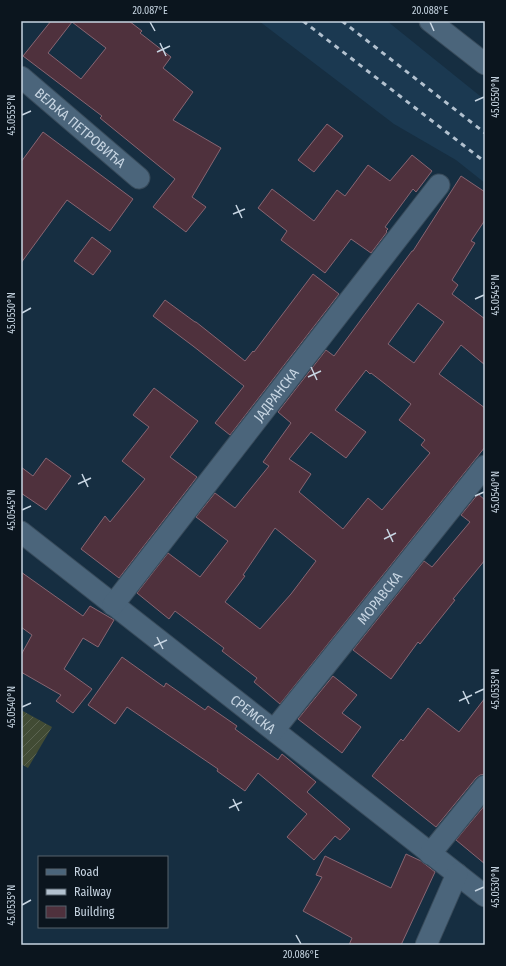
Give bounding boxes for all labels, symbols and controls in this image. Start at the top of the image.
text: 20.087°E [132,5,168,17]
text: 20.088°E [412,5,448,17]
text: 45.0550°N [490,76,502,118]
street label: ВЕЉКА ПЕТРОВИЋА [31,84,130,172]
text: 45.0555°N [6,95,18,135]
text: 45.0545°N [490,274,502,316]
text: 45.0550°N [6,292,18,334]
street label: ЈАДРАНСКА [250,364,303,425]
text: 45.0540°N [490,471,502,513]
text: 45.0545°N [6,489,18,531]
street label: МОРАВСКА [353,568,406,628]
text: 45.0535°N [490,669,502,709]
text: 45.0540°N [6,686,18,728]
street label: СРЕМСКА [227,691,280,737]
legend [38,856,168,928]
text: Road [74,865,99,879]
text: 45.0530°N [490,866,502,908]
text: 45.0535°N [6,885,18,925]
text: Railway [74,885,112,899]
text: Building [74,905,115,919]
text: 20.086°E [283,949,319,961]

